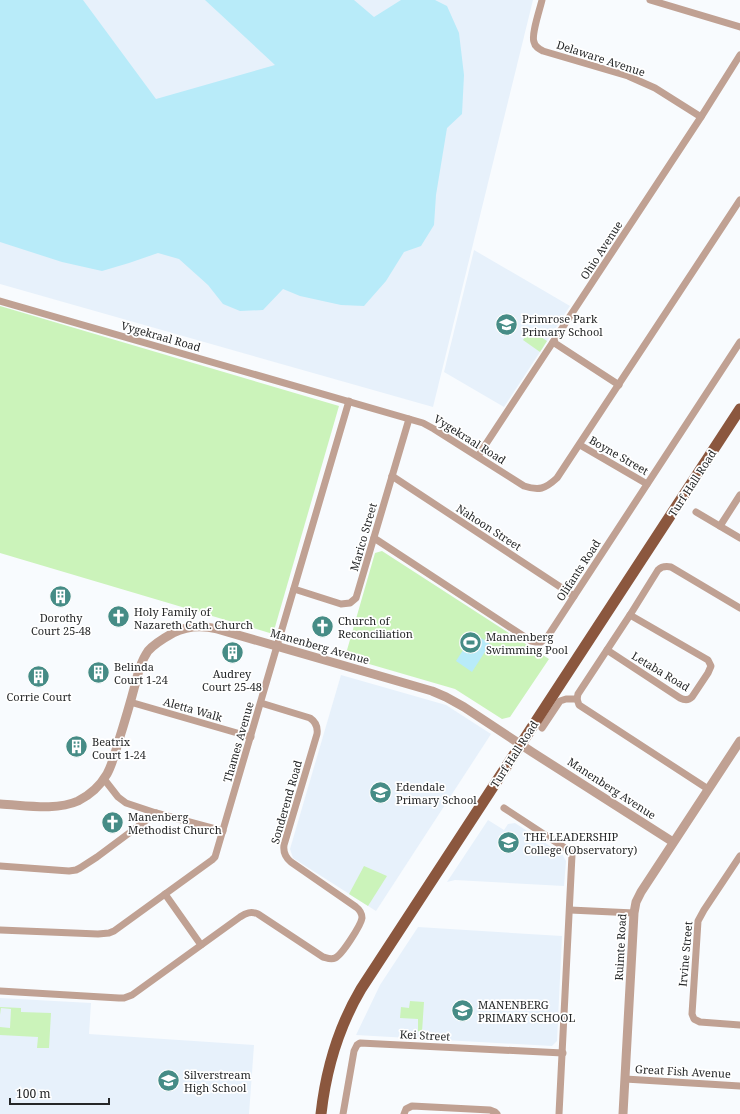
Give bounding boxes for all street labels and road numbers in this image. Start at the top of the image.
street label: Delaware Avenue [555,37,647,79]
street label: Ohio Avenue [576,218,626,282]
street label: Vygekraal Road [120,317,203,355]
street label: Vygekraal Road [431,411,509,467]
street label: Boyne Street [587,432,651,478]
street label: Turf Hall Road [665,446,719,519]
street label: Nahoon Street [454,500,525,554]
street label: Marico Street [346,501,380,573]
street label: Olifants Road [552,536,604,604]
street label: Manenberg Avenue [269,625,371,667]
street label: Letaba Road [629,648,693,694]
street label: Aletta Walk [162,693,225,725]
street label: Thames Avenue [219,700,257,784]
street label: Turf Hall Road [487,717,541,790]
street label: Manenberg Avenue [565,754,659,822]
street label: Sonderend Road [267,758,305,846]
street label: Ruimte Road [611,913,629,981]
street label: Irvine Street [675,921,695,987]
street label: Kei Street [399,1026,451,1044]
street label: Great Fish Avenue [635,1061,731,1081]

